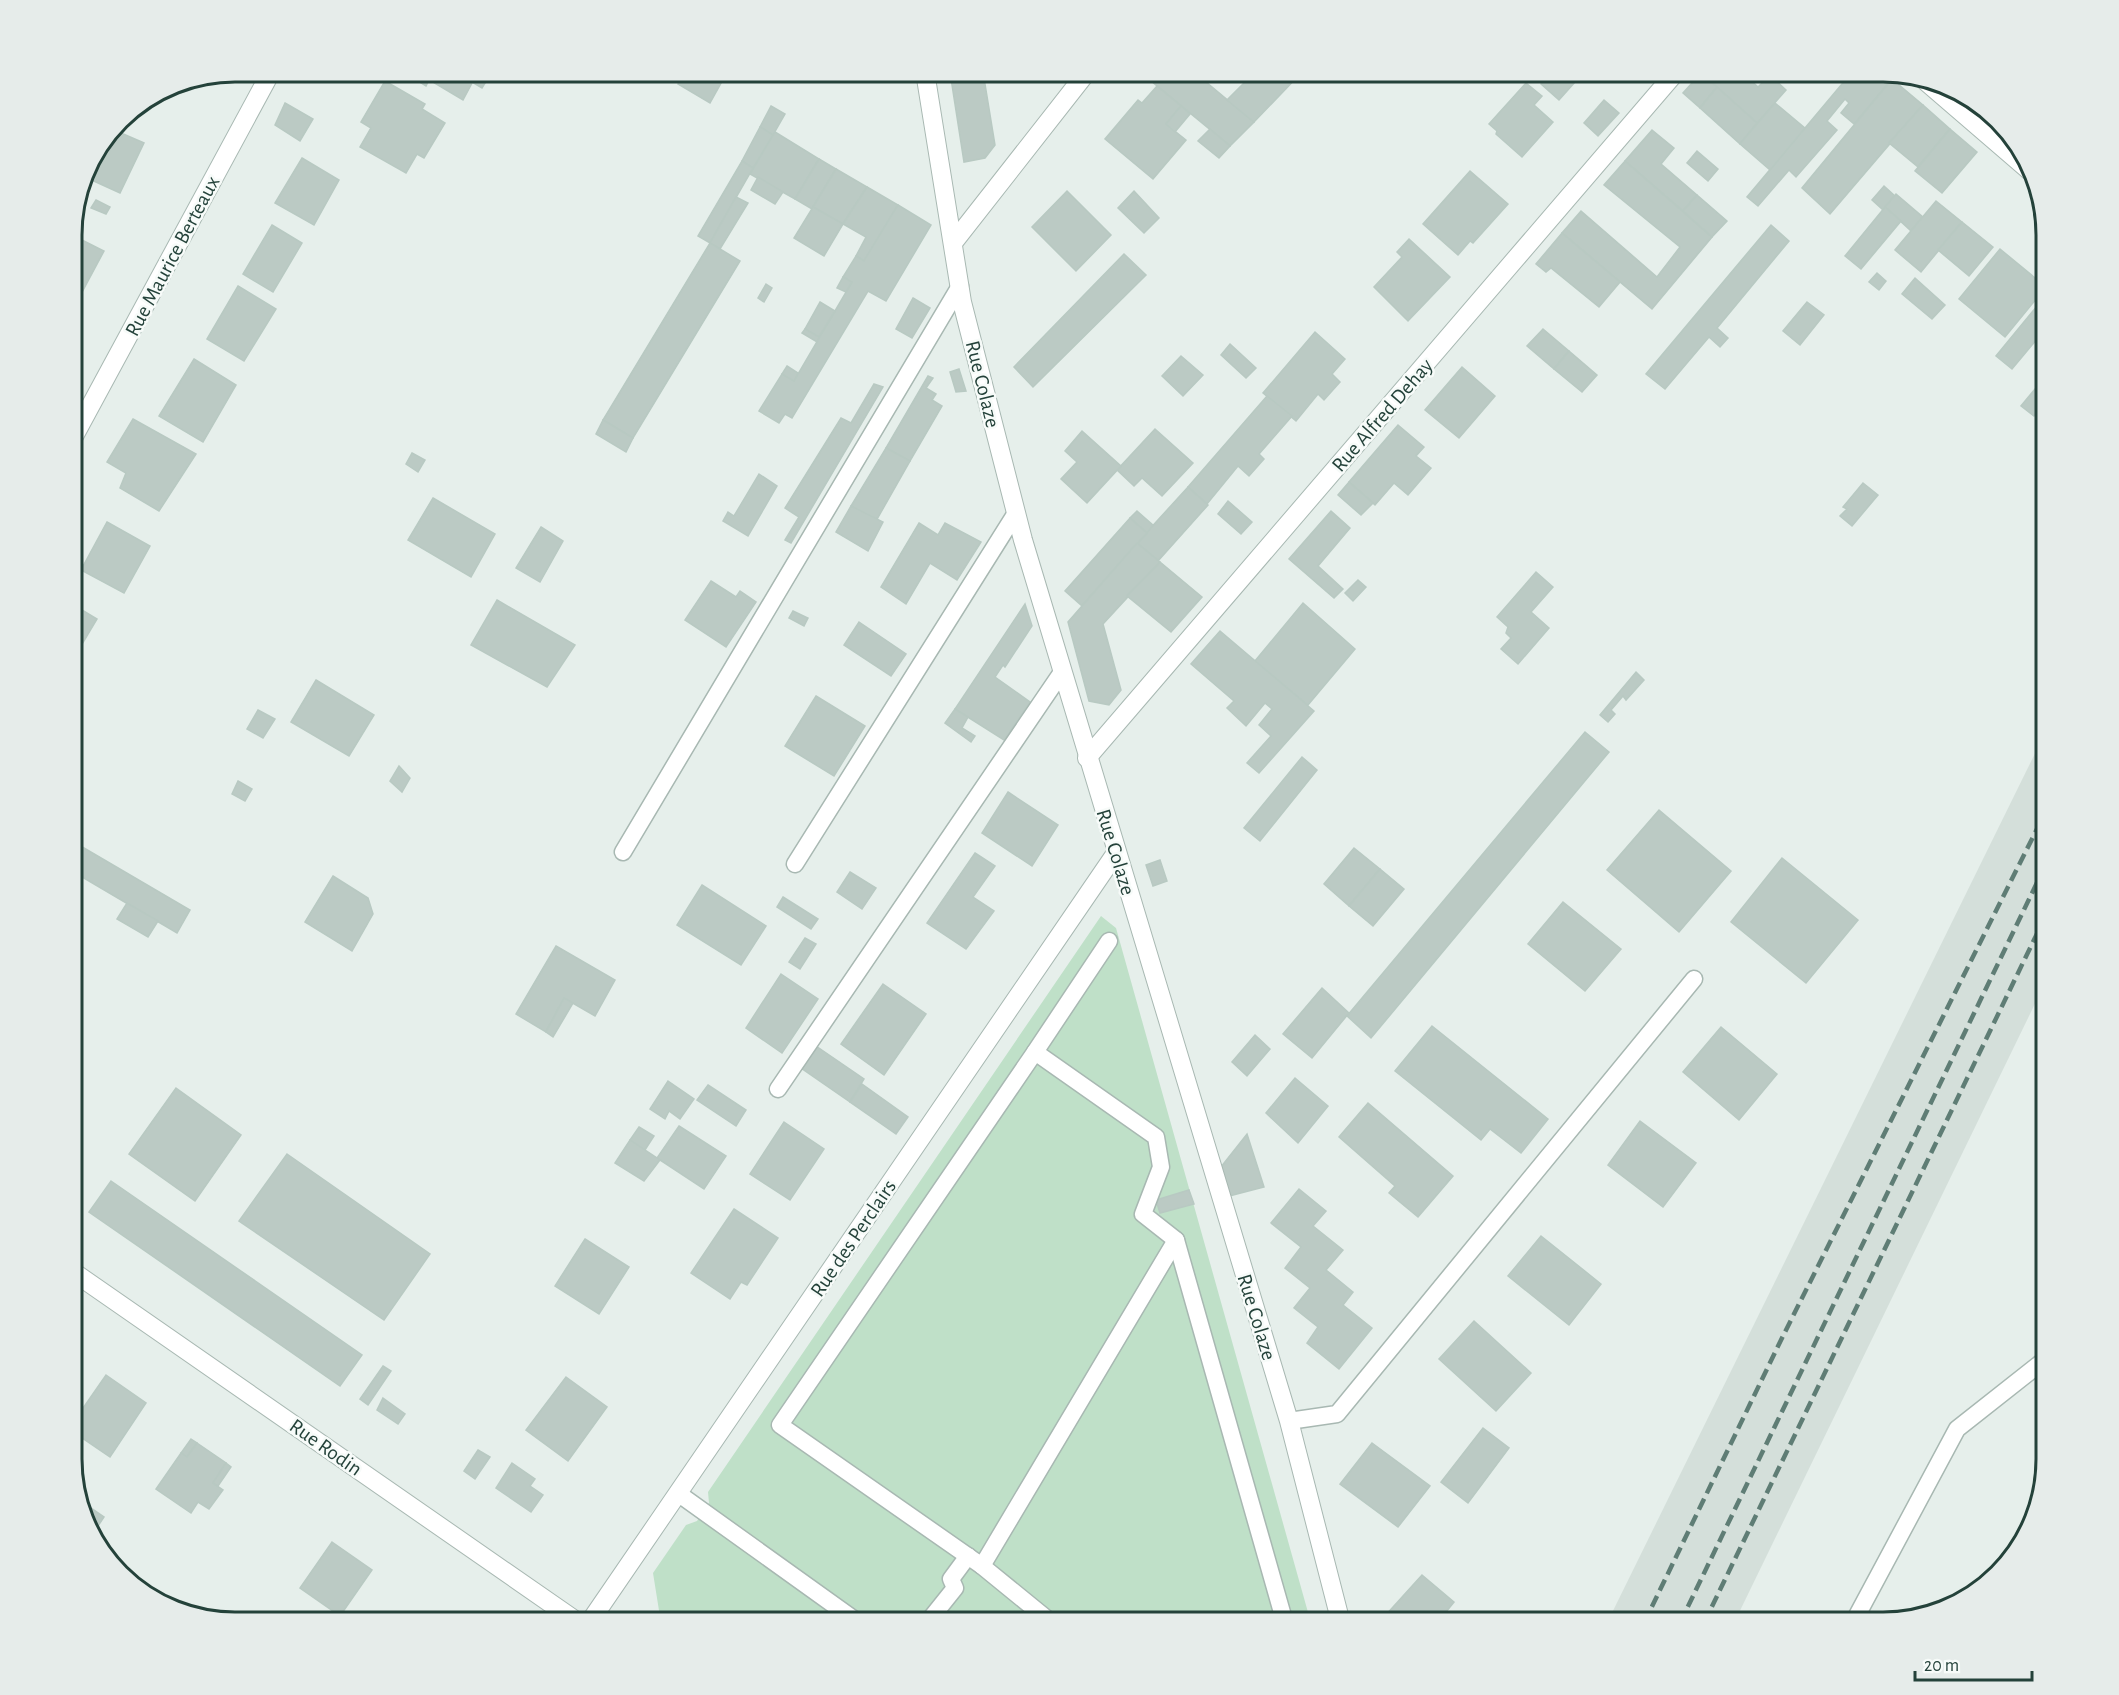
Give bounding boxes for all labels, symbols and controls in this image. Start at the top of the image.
street label: Rue Maurice Berteaux [121,173,223,340]
street label: Rue Colaze [962,338,1003,430]
street label: Rue Alfred Dehay [1328,355,1437,476]
street label: Rue Colaze [1092,807,1139,898]
street label: Rue des Perclairs [807,1176,900,1301]
street label: Rue Colaze [1233,1272,1280,1363]
street label: Rue Rodin [286,1415,366,1480]
scale bar [1915,1644,2032,1682]
text: 20 m [1924,1657,1959,1675]

